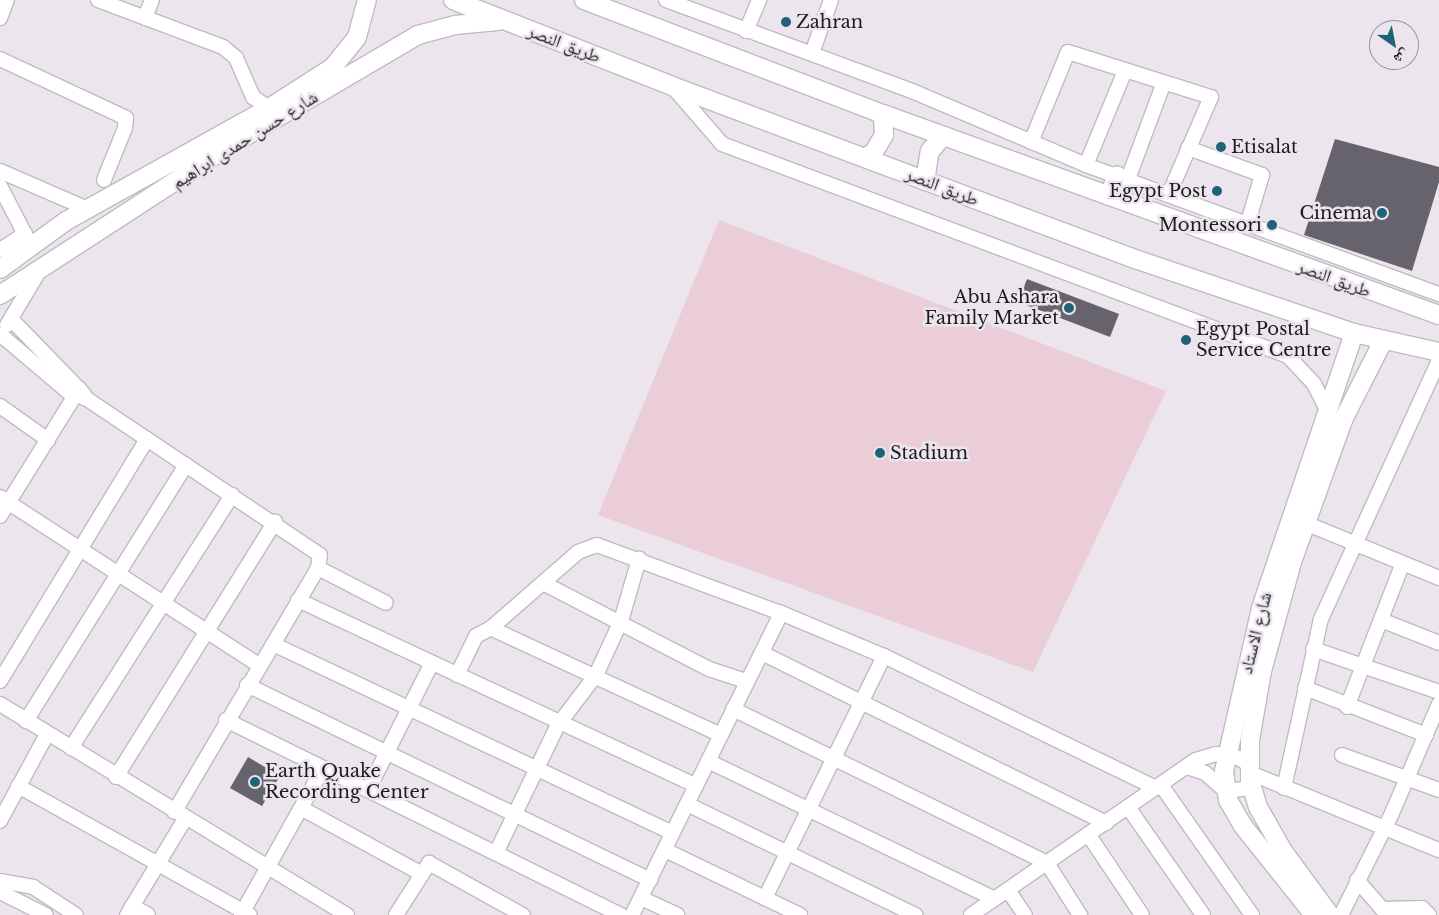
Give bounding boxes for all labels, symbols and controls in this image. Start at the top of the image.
place label: Zahran [796,11,863,33]
marker: Zahran [780,16,792,28]
street label: طريق النصر [524,20,604,68]
north arrow [1369,20,1419,70]
text: ش [1390,45,1413,68]
street label: شارع حسن حمدى ابراهيم [168,86,322,194]
place label: Etisalat [1231,136,1298,158]
marker: Etisalat [1215,141,1227,153]
street label: طريق النصر [902,163,982,211]
place label: Egypt Post [1109,180,1207,202]
marker: Egypt Post [1211,185,1223,197]
place label: Cinema [1299,202,1372,224]
marker: Cinema [1376,207,1388,219]
place label: Montessori [1159,214,1262,236]
marker: Montessori [1266,219,1278,231]
street label: طريق النصر [1294,256,1374,302]
place label: Abu Ashara Family Market [924,287,1059,330]
marker: Abu Ashara Family Market [1063,302,1075,314]
place label: Egypt Postal Service Centre [1196,319,1331,362]
marker: Egypt Postal Service Centre [1180,334,1192,346]
place label: Stadium [890,442,968,464]
marker: Stadium [874,447,886,459]
street label: شارع الاستاد [1235,590,1277,676]
place label: Earth Quake Recording Center [265,761,429,804]
marker: Earth Quake Recording Center [249,776,261,788]

